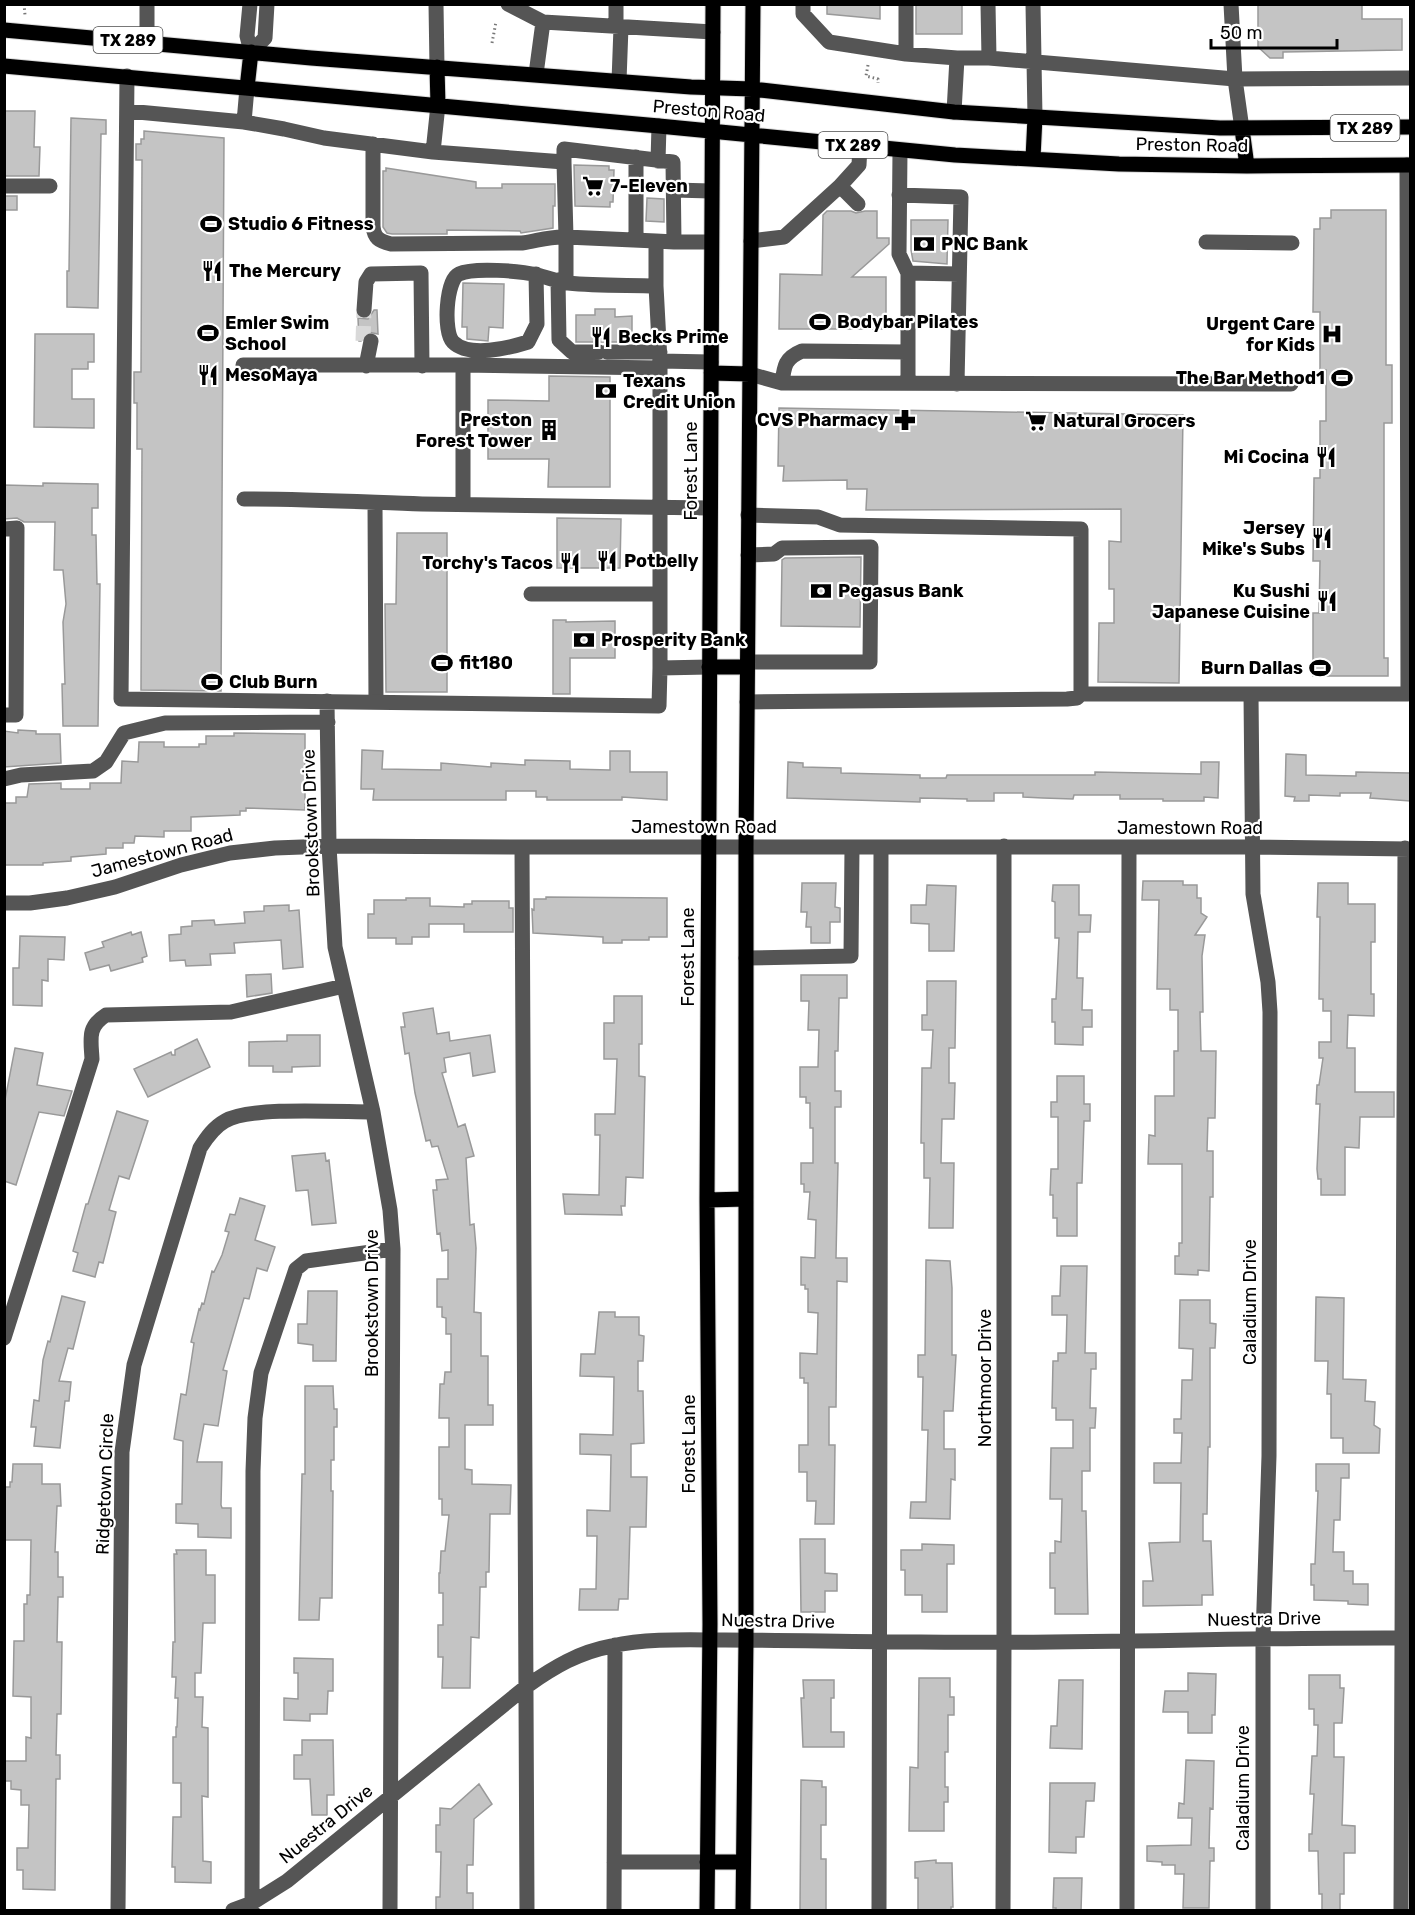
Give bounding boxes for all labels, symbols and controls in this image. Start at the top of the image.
scale bar [1211,12,1337,50]
text: 50 m [1220,22,1263,44]
road number: TX 289 [94,27,162,53]
street label: Preston Road [652,95,766,127]
road number: TX 289 [1330,115,1400,141]
road number: TX 289 [818,132,888,158]
street label: Preston Road [1135,133,1249,157]
supermarket icon: 7-Eleven [581,174,605,198]
place label: 7-Eleven [610,175,688,197]
sports icon: Studio 6 Fitness [199,212,223,236]
place label: Studio 6 Fitness [228,213,374,235]
bank icon: PNC Bank [912,232,936,256]
place label: PNC Bank [941,233,1028,255]
restaurant icon: The Mercury [200,259,224,283]
place label: The Mercury [229,260,341,282]
sports icon: Bodybar Pilates [808,310,832,334]
place label: Bodybar Pilates [837,311,979,333]
place label: Emler Swim School [225,312,329,355]
place label: Urgent Care for Kids [1206,313,1315,356]
sports icon: Emler Swim School [196,321,220,345]
hospital icon: Urgent Care for Kids [1320,322,1344,346]
restaurant icon: Becks Prime [589,325,613,349]
place label: Becks Prime [618,326,729,348]
restaurant icon: MesoMaya [196,363,220,387]
place label: MesoMaya [225,364,318,386]
sports icon: The Bar Method1 [1330,366,1354,390]
place label: The Bar Method1 [1176,367,1325,389]
place label: Texans Credit Union [623,370,736,413]
bank icon: Texans Credit Union [594,379,618,403]
pharmacy icon: CVS Pharmacy [893,408,917,432]
place label: Preston Forest Tower [415,409,532,452]
place label: CVS Pharmacy [757,409,888,431]
supermarket icon: Natural Grocers [1024,409,1048,433]
place label: Natural Grocers [1053,410,1196,432]
building icon: Preston Forest Tower [537,418,561,442]
street label: Forest Lane [680,421,702,521]
restaurant icon: Mi Cocina [1314,445,1338,469]
place label: Mi Cocina [1224,446,1309,468]
place label: Jersey Mike's Subs [1202,517,1305,560]
restaurant icon: Jersey Mike's Subs [1310,526,1334,550]
restaurant icon: Potbelly [595,549,619,573]
place label: Potbelly [624,550,699,572]
restaurant icon: Torchy's Tacos [558,551,582,575]
place label: Torchy's Tacos [422,552,553,574]
bank icon: Pegasus Bank [809,579,833,603]
place label: Pegasus Bank [838,580,964,602]
place label: Ku Sushi Japanese Cuisine [1152,580,1310,623]
restaurant icon: Ku Sushi Japanese Cuisine [1315,589,1339,613]
bank icon: Prosperity Bank [572,628,596,652]
place label: Prosperity Bank [601,629,746,651]
sports icon: fit180 [430,651,454,675]
place label: fit180 [459,652,513,674]
sports icon: Burn Dallas [1308,656,1332,680]
place label: Burn Dallas [1201,657,1303,679]
sports icon: Club Burn [200,670,224,694]
place label: Club Burn [229,671,317,693]
street label: Brookstown Drive [297,749,325,897]
street label: Jamestown Road [631,816,777,838]
street label: Jamestown Road [1117,817,1263,839]
street label: Jamestown Road [89,823,235,883]
street label: Forest Lane [677,907,699,1007]
street label: Brookstown Drive [361,1229,383,1377]
street label: Caladium Drive [1239,1239,1261,1365]
street label: Northmoor Drive [974,1309,996,1447]
street label: Forest Lane [678,1394,700,1494]
street label: Ridgetown Circle [92,1413,118,1555]
street label: Nuestra Drive [1207,1607,1321,1631]
street label: Nuestra Drive [721,1609,835,1633]
street label: Caladium Drive [1232,1725,1254,1851]
street label: Nuestra Drive [275,1780,377,1868]

